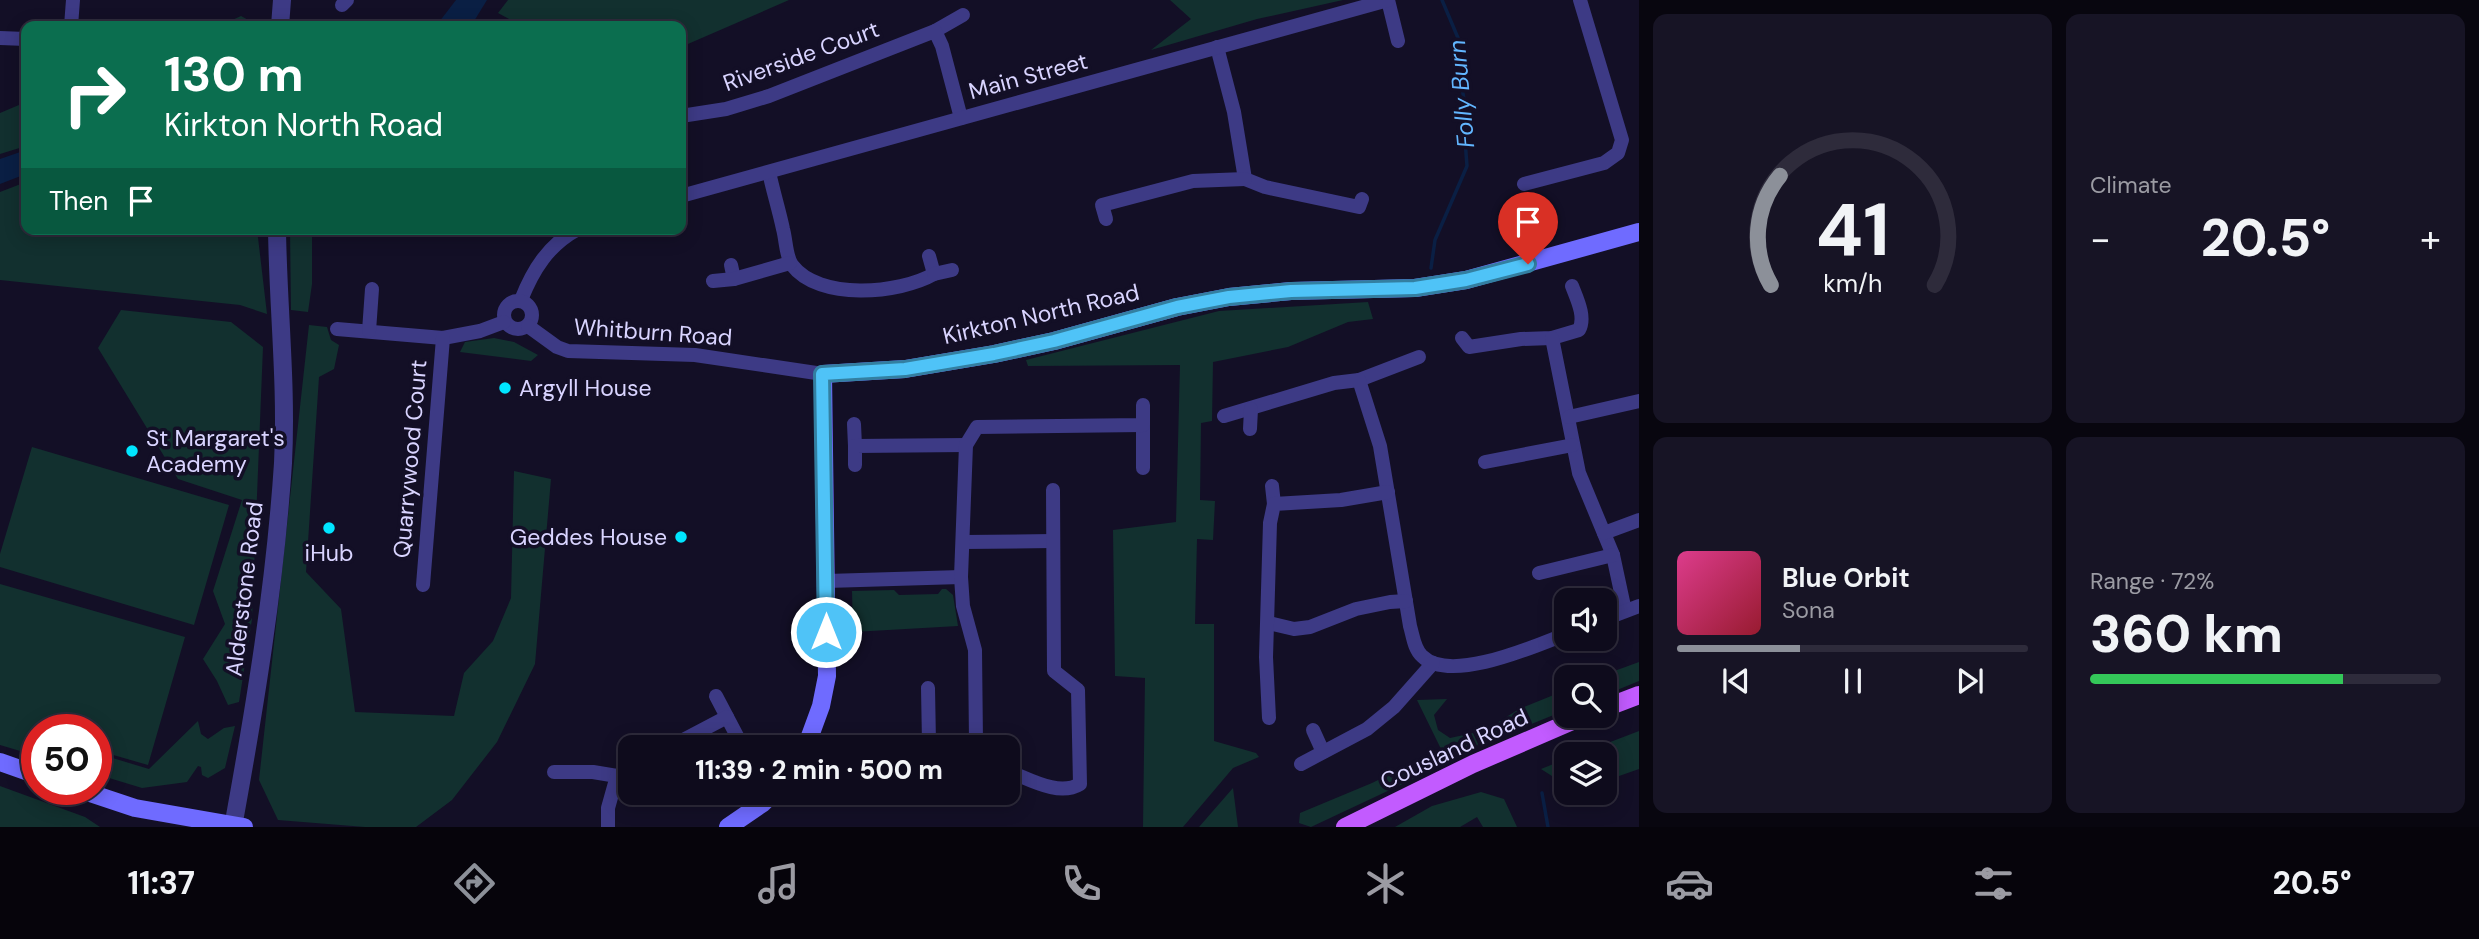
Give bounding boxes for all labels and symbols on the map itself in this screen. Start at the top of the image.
street label: Riverside Court [719,14,883,98]
water label: Folly Burn [1441,39,1481,149]
street label: Main Street [965,46,1091,106]
pin [1498,192,1558,264]
street label: Kirkton North Road [940,277,1142,351]
street label: Whitburn Road [573,311,733,353]
street label: Quarrywood Court [386,359,434,559]
place label: Argyll House [519,373,652,403]
marker: Argyll House [497,380,513,396]
place label: St Margaret's Academy [146,423,285,479]
marker: St Margaret's Academy [124,443,140,459]
street label: Alderstone Road [218,500,270,678]
marker: iHub [321,520,337,536]
place label: Geddes House [510,522,667,552]
marker: Geddes House [673,529,689,545]
place label: iHub [305,538,353,568]
position arrow [789,595,863,669]
street label: Cousland Road [1375,702,1533,796]
speed limit sign: 50 [21,714,112,805]

